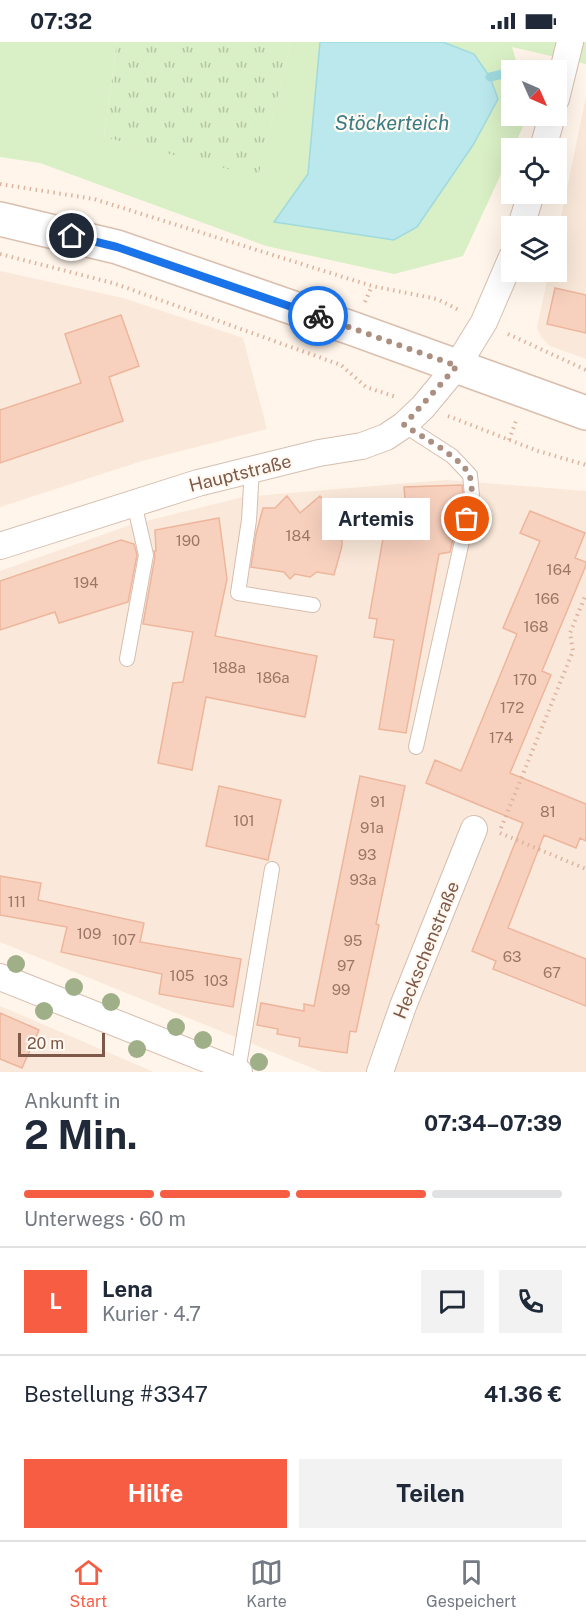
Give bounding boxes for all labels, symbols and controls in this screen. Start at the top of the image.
text: 07:32 [30,8,92,34]
north arrow [501,60,567,126]
map controls [501,60,567,282]
water label: Stöckerteich [335,111,449,135]
button: locate [501,138,567,204]
pin [46,210,97,261]
button: layers [501,216,567,282]
icon: home [55,219,88,252]
courier [288,286,348,346]
icon: bike [302,300,335,333]
street label: Hauptstraße [187,450,293,496]
pin [441,493,492,544]
callout: Artemis [323,498,431,540]
icon: bag [450,502,483,535]
text: Artemis [338,507,414,531]
house number: 184 [285,527,311,544]
house number: 190 [176,532,200,549]
house number: 164 [547,561,571,578]
house number: 194 [74,574,98,591]
house number: 166 [535,590,559,607]
house number: 168 [523,618,549,635]
house number: 188a [212,659,246,676]
house number: 186a [256,669,290,686]
house number: 170 [513,671,537,688]
house number: 172 [500,699,524,716]
house number: 174 [489,729,513,746]
house number: 91 [370,793,386,810]
house number: 81 [540,803,556,820]
house number: 101 [233,812,255,829]
house number: 91a [360,819,384,836]
house number: 93 [358,846,376,863]
house number: 93a [349,871,377,888]
street label: Heckschenstraße [389,878,463,1022]
house number: 111 [8,893,26,910]
house number: 109 [77,925,101,942]
house number: 107 [112,931,136,948]
house number: 95 [344,932,362,949]
house number: 63 [503,948,521,965]
house number: 97 [337,957,355,974]
house number: 67 [543,964,561,981]
house number: 105 [170,967,194,984]
house number: 103 [204,972,228,989]
house number: 99 [332,981,350,998]
scale bar [18,1030,105,1058]
text: 20 m [27,1034,64,1053]
text: Ankunft in [24,1089,120,1113]
text: 07:34–07:39 [424,1110,562,1136]
text: 2 Min. [24,1112,138,1158]
text: Unterwegs · 60 m [24,1207,186,1231]
button: chat [421,1270,484,1333]
button: phone [499,1270,562,1333]
text: Lena [102,1276,153,1302]
text: L [49,1288,62,1314]
text: Kurier · 4.7 [102,1302,201,1326]
text: Bestellung #3347 [24,1381,208,1407]
text: 41.36 € [484,1381,562,1407]
button: Hilfe [24,1459,287,1528]
button: Teilen [299,1459,562,1528]
tab: Start [70,1556,107,1611]
tab: Karte [246,1556,287,1611]
tab: Gespeichert [426,1556,516,1611]

